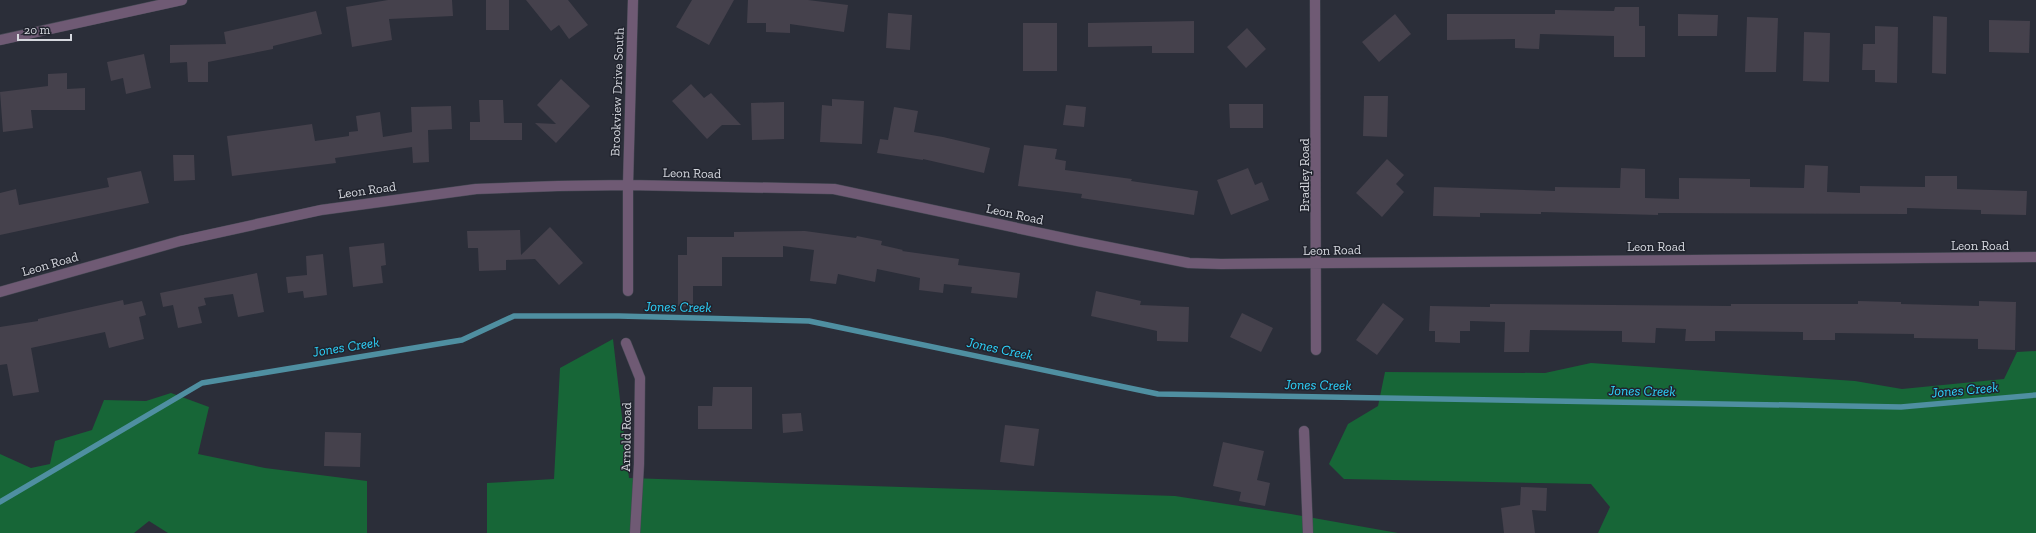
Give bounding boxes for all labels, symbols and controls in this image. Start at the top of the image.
scale bar [18,16,71,42]
text: 20 m [24,23,51,37]
street label: Brookview Drive South [607,27,627,157]
street label: Bradley Road [1297,138,1312,212]
street label: Leon Road [663,165,721,181]
street label: Leon Road [337,179,397,201]
street label: Leon Road [985,201,1045,227]
street label: Leon Road [1951,238,2009,253]
street label: Leon Road [1627,239,1685,254]
street label: Leon Road [1303,242,1361,258]
street label: Leon Road [20,249,80,279]
water label: Jones Creek [643,298,712,316]
water label: Jones Creek [311,333,380,361]
water label: Jones Creek [964,334,1035,364]
water label: Jones Creek [1283,376,1352,394]
water label: Jones Creek [1930,379,1999,401]
water label: Jones Creek [1607,382,1676,400]
street label: Arnold Road [618,402,634,472]

